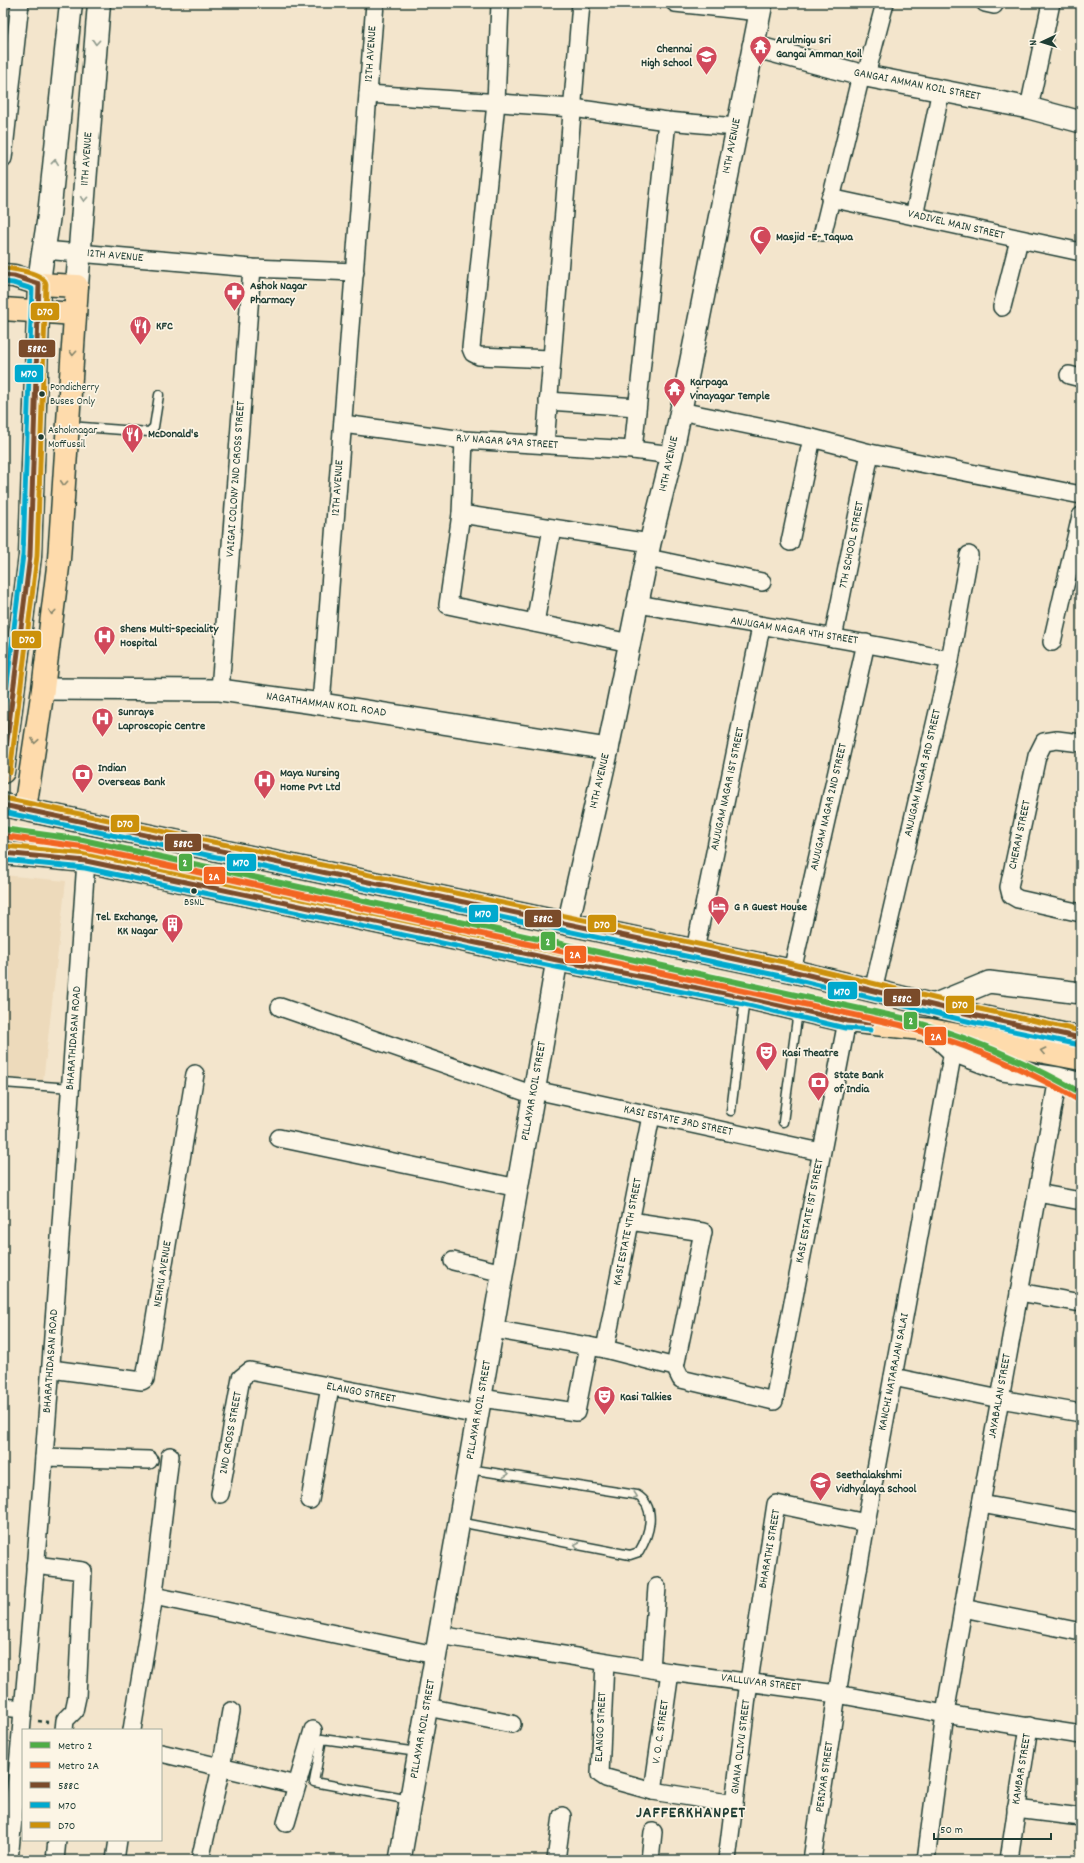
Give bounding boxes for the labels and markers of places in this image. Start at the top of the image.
place label: Arulmigu Sri Gangai Amman Koil [776,32,862,63]
temple icon: Arulmigu Sri Gangai Amman Koil [748,34,774,67]
place label: Chennai High School [641,41,693,72]
school or university icon: Chennai High School [694,43,720,76]
mosque icon: Masjid -E- Taqwa [747,224,773,257]
place label: Masjid -E- Taqwa [776,229,854,246]
place label: Ashok Nagar Pharmacy [250,278,308,309]
pharmacy icon: Ashok Nagar Pharmacy [221,280,247,313]
restaurant icon: KFC [128,313,154,346]
place label: KFC [156,318,173,335]
place label: Karpaga Vinayagar Temple [690,374,770,405]
temple icon: Karpaga Vinayagar Temple [662,376,688,409]
place label: Pondicherry Buses Only [50,380,100,410]
marker: Pondicherry Buses Only [37,389,47,399]
restaurant icon: McDonald's [120,421,146,454]
place label: Ashoknagar Moffussil [48,423,98,453]
place label: McDonald's [148,426,198,443]
marker: Ashoknagar Moffussil [36,432,46,442]
place label: Shens Multi-Speciality Hospital [120,621,219,652]
hospital icon: Shens Multi-Speciality Hospital [92,623,118,656]
place label: Sunrays Laproscopic Centre [118,704,206,735]
hospital icon: Sunrays Laproscopic Centre [90,706,116,739]
place label: Indian Overseas Bank [98,760,165,791]
bank icon: Indian Overseas Bank [69,762,95,795]
place label: Maya Nursing Home Pvt Ltd [280,765,341,796]
hospital icon: Maya Nursing Home Pvt Ltd [252,767,278,800]
marker: BSNL [189,886,199,896]
hotel icon: G R Guest House [705,894,731,927]
place label: BSNL [184,895,204,911]
place label: G R Guest House [734,899,808,916]
place label: Tel. Exchange, KK Nagar [96,909,159,940]
building icon: Tel. Exchange, KK Nagar [160,911,186,944]
theatre icon: Kasi Theatre [753,1040,779,1073]
place label: Kasi Theatre [782,1045,839,1062]
place label: State Bank of India [834,1067,884,1098]
bank icon: State Bank of India [805,1069,831,1102]
theatre icon: Kasi Talkies [592,1384,618,1417]
place label: Kasi Talkies [620,1389,672,1406]
place label: Seethalakshmi Vidhyalaya School [836,1467,917,1498]
school or university icon: Seethalakshmi Vidhyalaya School [808,1469,834,1502]

